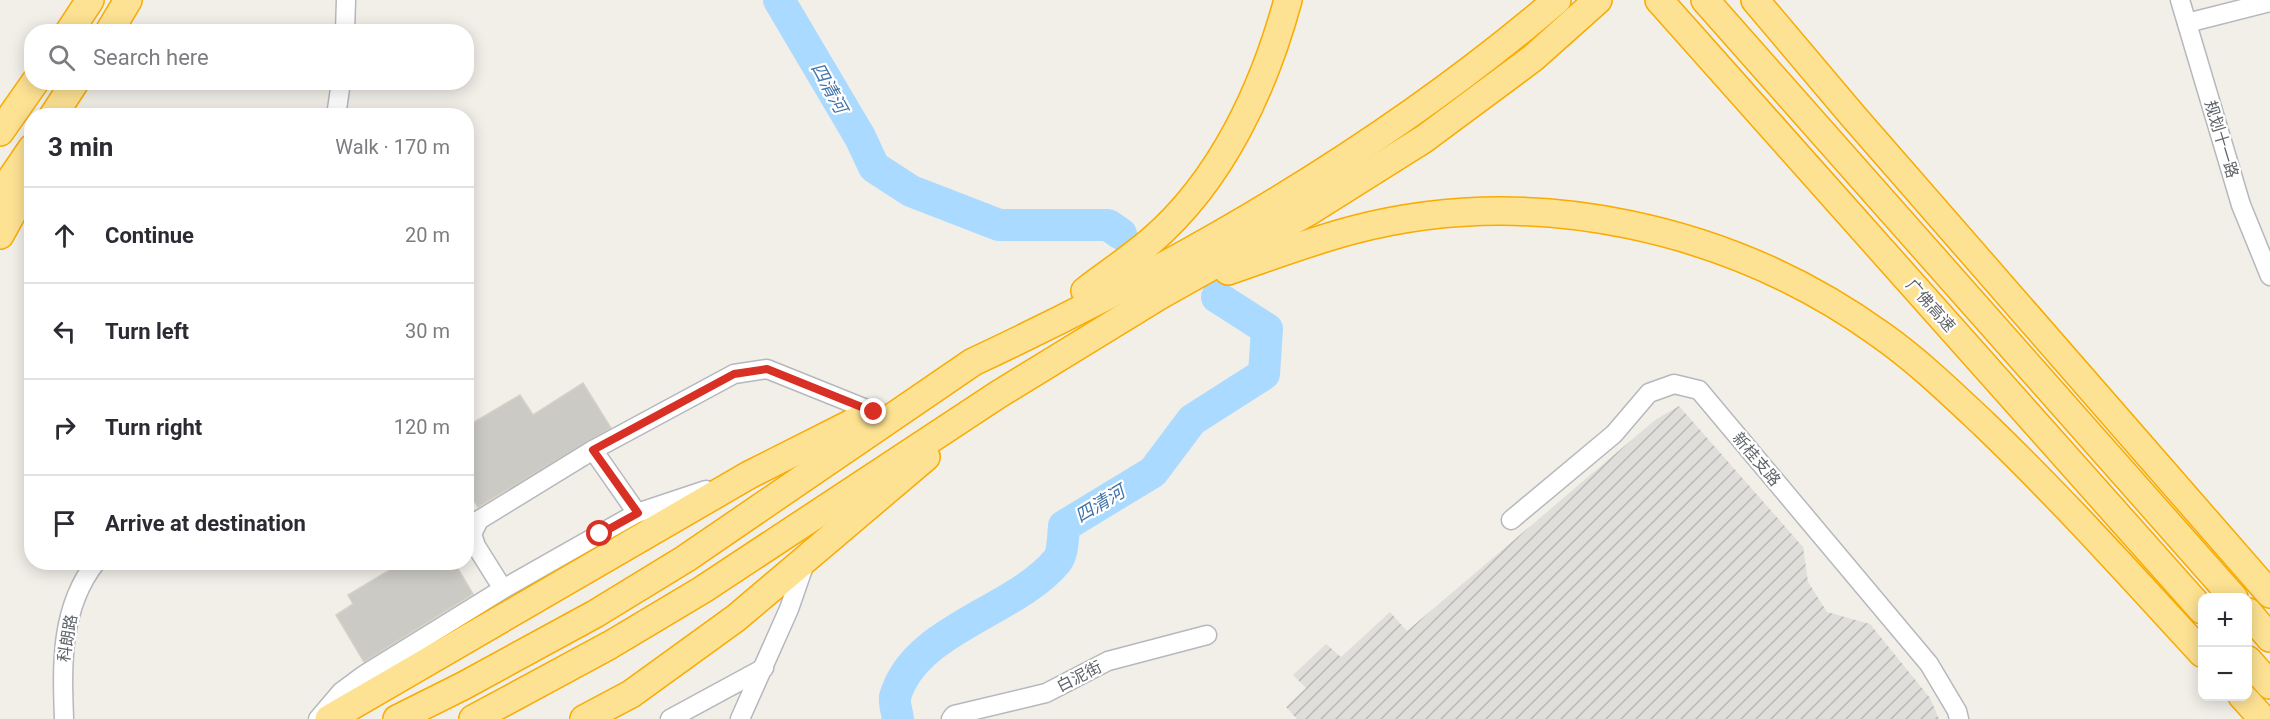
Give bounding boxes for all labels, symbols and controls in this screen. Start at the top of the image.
search box [24,24,474,90]
icon: search [45,41,78,74]
text: Search here [93,45,209,70]
water label: 四清河 [807,59,853,119]
street label: 规划十一路 [2201,98,2242,180]
text: 3 min [48,132,113,162]
text: Walk · 170 m [335,135,450,159]
icon: ahead [48,219,81,252]
text: Continue [105,223,194,248]
text: 20 m [405,223,450,247]
street label: 广佛高速 [1902,275,1959,335]
icon: left [48,315,81,348]
text: Turn left [105,319,189,344]
text: 30 m [405,319,450,343]
route end [860,398,886,424]
icon: right [48,411,81,444]
text: Turn right [105,415,202,440]
text: 120 m [394,415,450,439]
street label: 新桂支路 [1729,429,1784,490]
water label: 四清河 [1071,479,1131,526]
icon: arrive [48,507,81,540]
text: Arrive at destination [105,511,306,536]
route start [586,520,612,546]
map controls [2198,593,2252,701]
button: + [2198,593,2252,647]
street label: 科朗路 [54,613,81,663]
button: − [2198,647,2252,701]
street label: 白泥街 [1054,657,1105,696]

